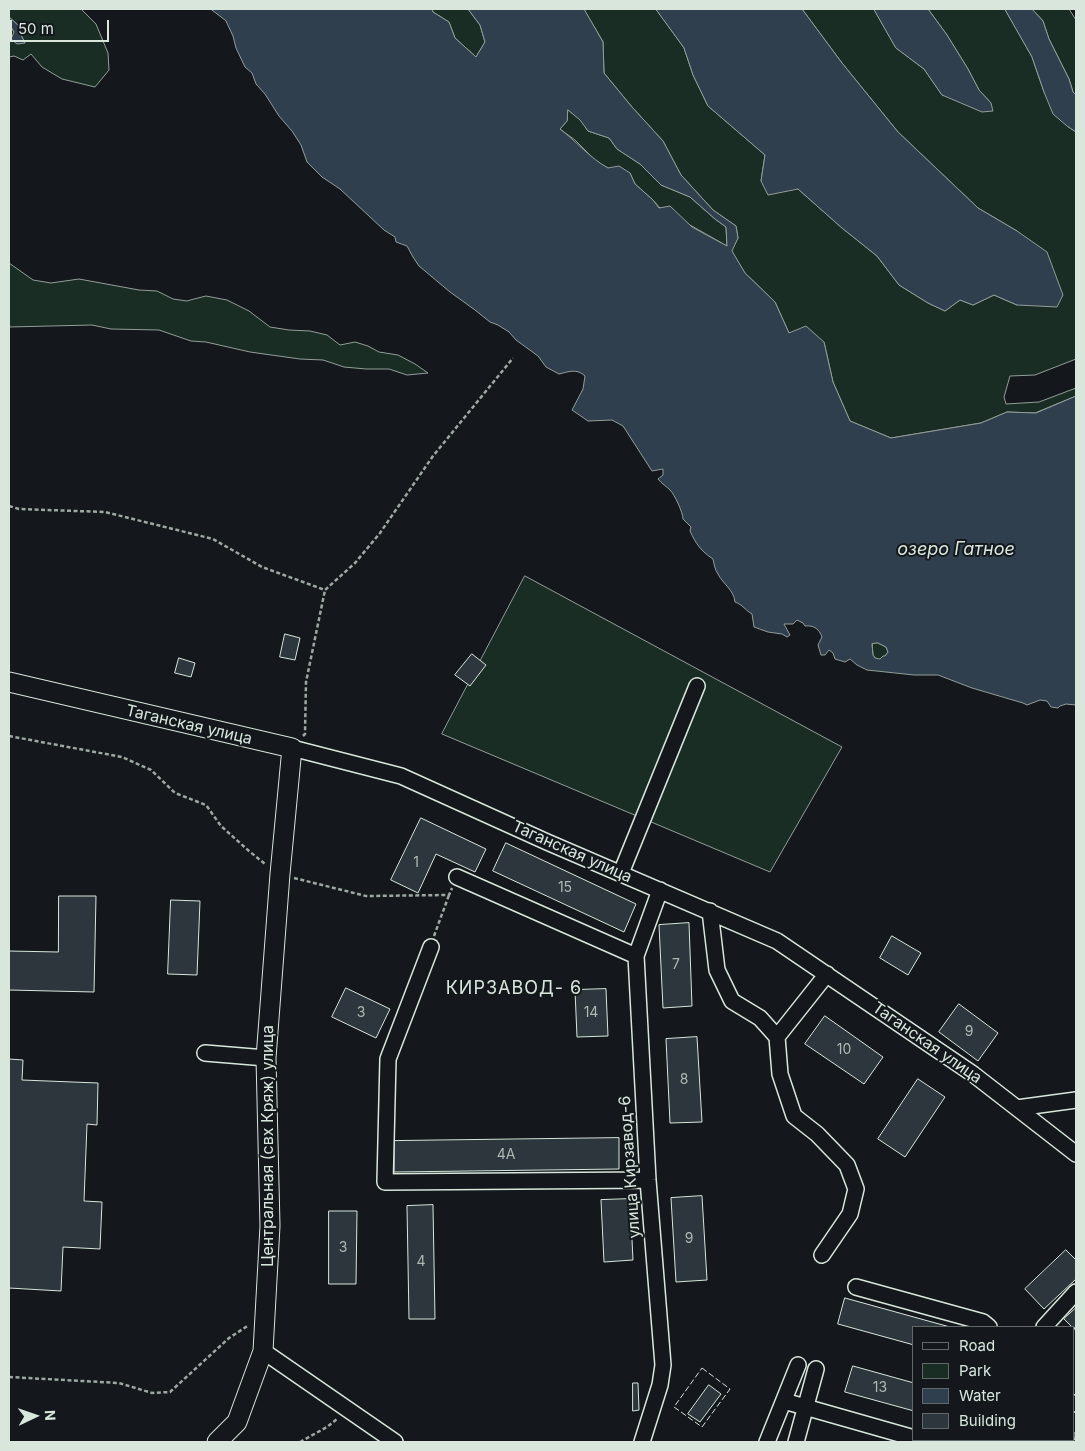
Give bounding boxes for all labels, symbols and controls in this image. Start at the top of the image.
scale bar [12,10,111,42]
text: 50 m [18,19,54,38]
water label: озеро Гатное [897,539,1015,561]
street label: Таганская улица [124,701,254,749]
street label: Таганская улица [509,817,635,887]
house number: 1 [413,855,419,871]
house number: 15 [558,880,572,896]
house number: 7 [672,957,680,973]
district label: КИРЗАВОД- 6 [444,978,584,1000]
street label: Таганская улица [869,998,985,1088]
house number: 3 [357,1005,365,1021]
house number: 14 [584,1005,598,1021]
house number: 9 [965,1024,973,1040]
street label: Центральная (свх Кряж) улица [258,1025,278,1267]
house number: 10 [837,1042,851,1058]
house number: 8 [680,1072,688,1088]
street label: улица Кирзавод-6 [615,1095,645,1239]
house number: 4А [497,1147,515,1163]
house number: 9 [685,1231,693,1247]
house number: 3 [339,1240,347,1256]
house number: 4 [416,1254,426,1270]
legend [912,1326,1075,1441]
text: Road [959,1336,995,1355]
text: Park [959,1361,991,1380]
house number: 13 [873,1380,887,1396]
text: Water [959,1386,1001,1405]
north arrow [10,1391,60,1441]
text: N [42,1409,59,1421]
text: Building [959,1411,1016,1430]

